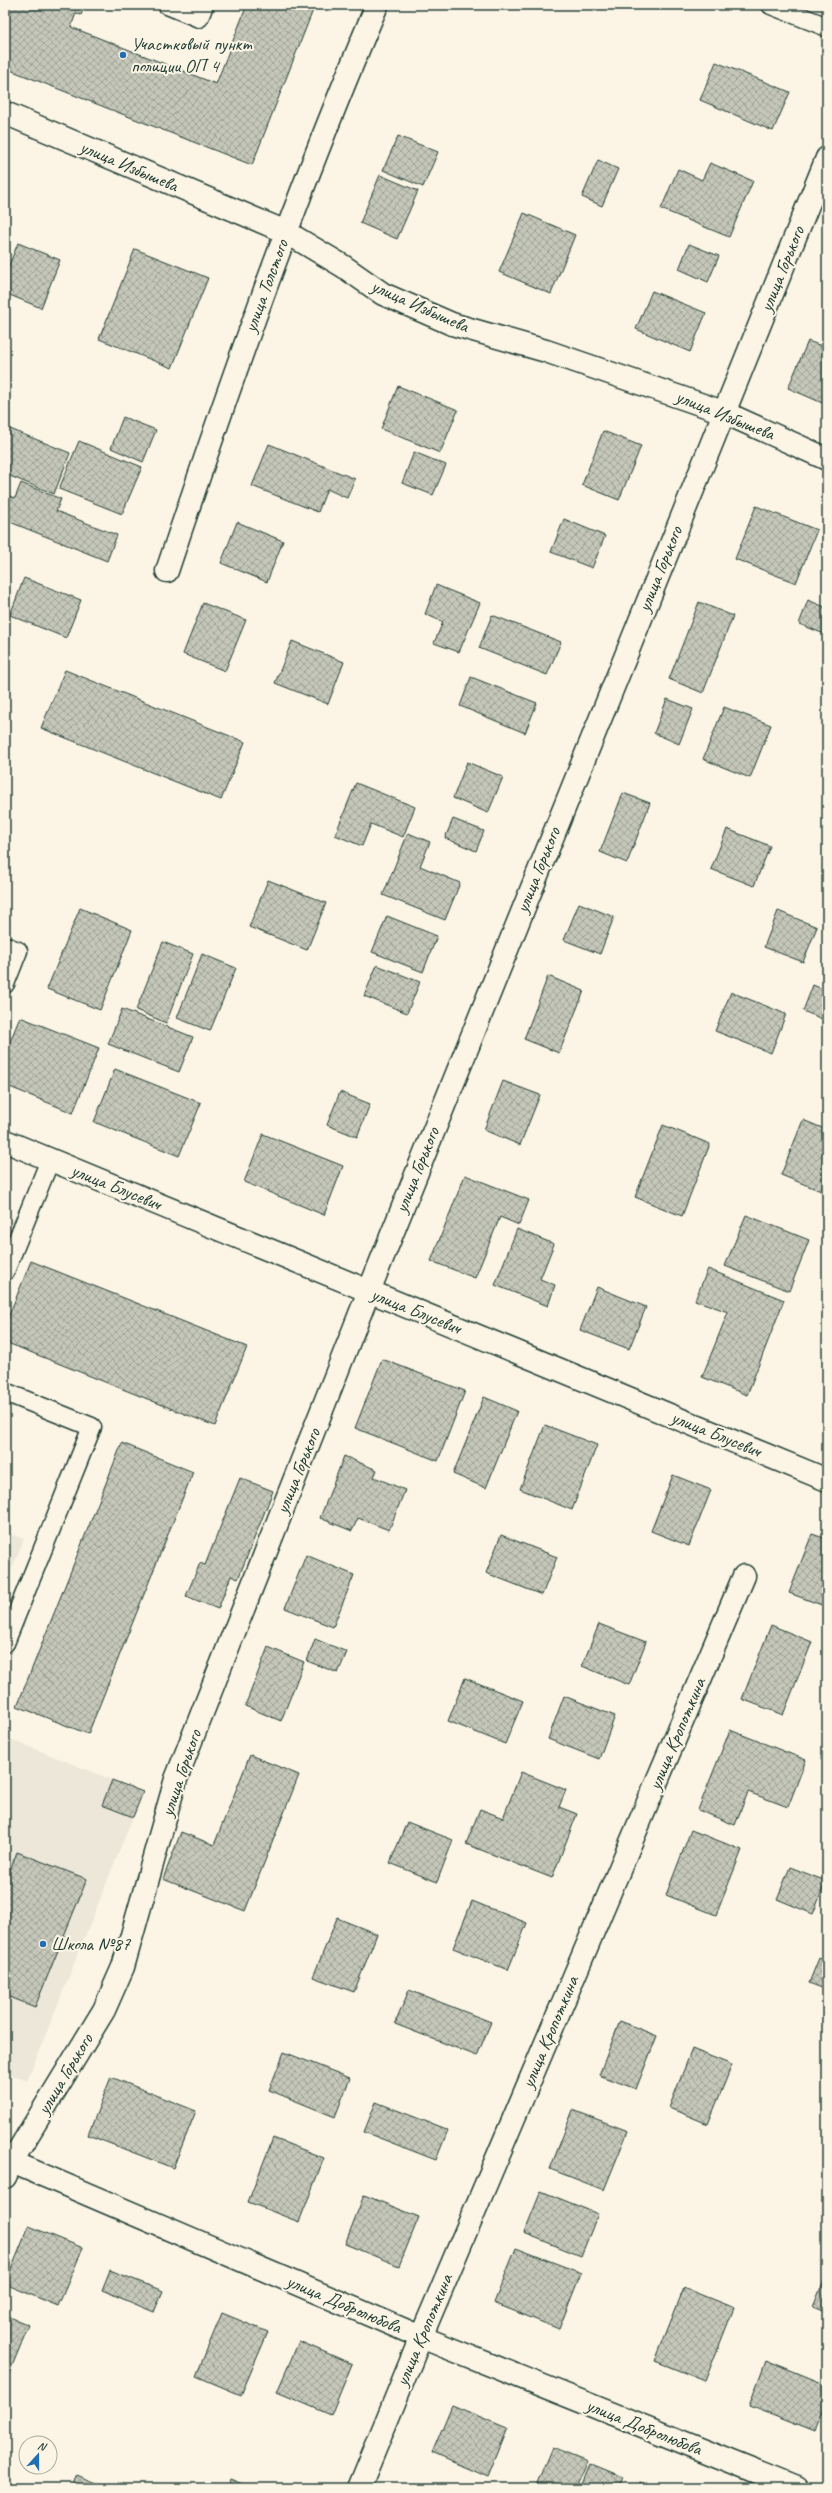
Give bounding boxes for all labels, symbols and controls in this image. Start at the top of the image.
place label: Участковый пункт полиции ОП 4 [131,32,252,78]
marker: Участковый пункт полиции ОП 4 [118,50,128,60]
street label: улица Избышева [75,134,183,198]
street label: улица Горького [754,222,810,316]
street label: улица Толстого [238,235,294,337]
street label: улица Избышева [367,273,474,339]
street label: улица Избышева [671,384,779,446]
street label: улица Горького [632,522,688,616]
street label: улица Горького [510,823,566,917]
street label: улица Горького [389,1123,445,1217]
street label: улица Блусевич [67,1158,166,1217]
street label: улица Блусевич [367,1282,466,1341]
street label: улица Блусевич [667,1405,766,1464]
street label: улица Горького [270,1424,326,1518]
street label: улица Кропоткина [642,1673,712,1795]
street label: улица Горького [155,1725,207,1820]
place label: Школа №87 [51,1932,132,1956]
marker: Школа №87 [38,1939,48,1949]
street label: улица Кропоткина [515,1971,585,2093]
street label: улица Горького [31,2028,99,2120]
street label: улица Добролюбова [282,2269,406,2339]
street label: улица Кропоткина [389,2269,459,2391]
street label: улица Добролюбова [582,2393,706,2462]
north arrow [18,2435,58,2475]
text: N [36,2438,49,2454]

